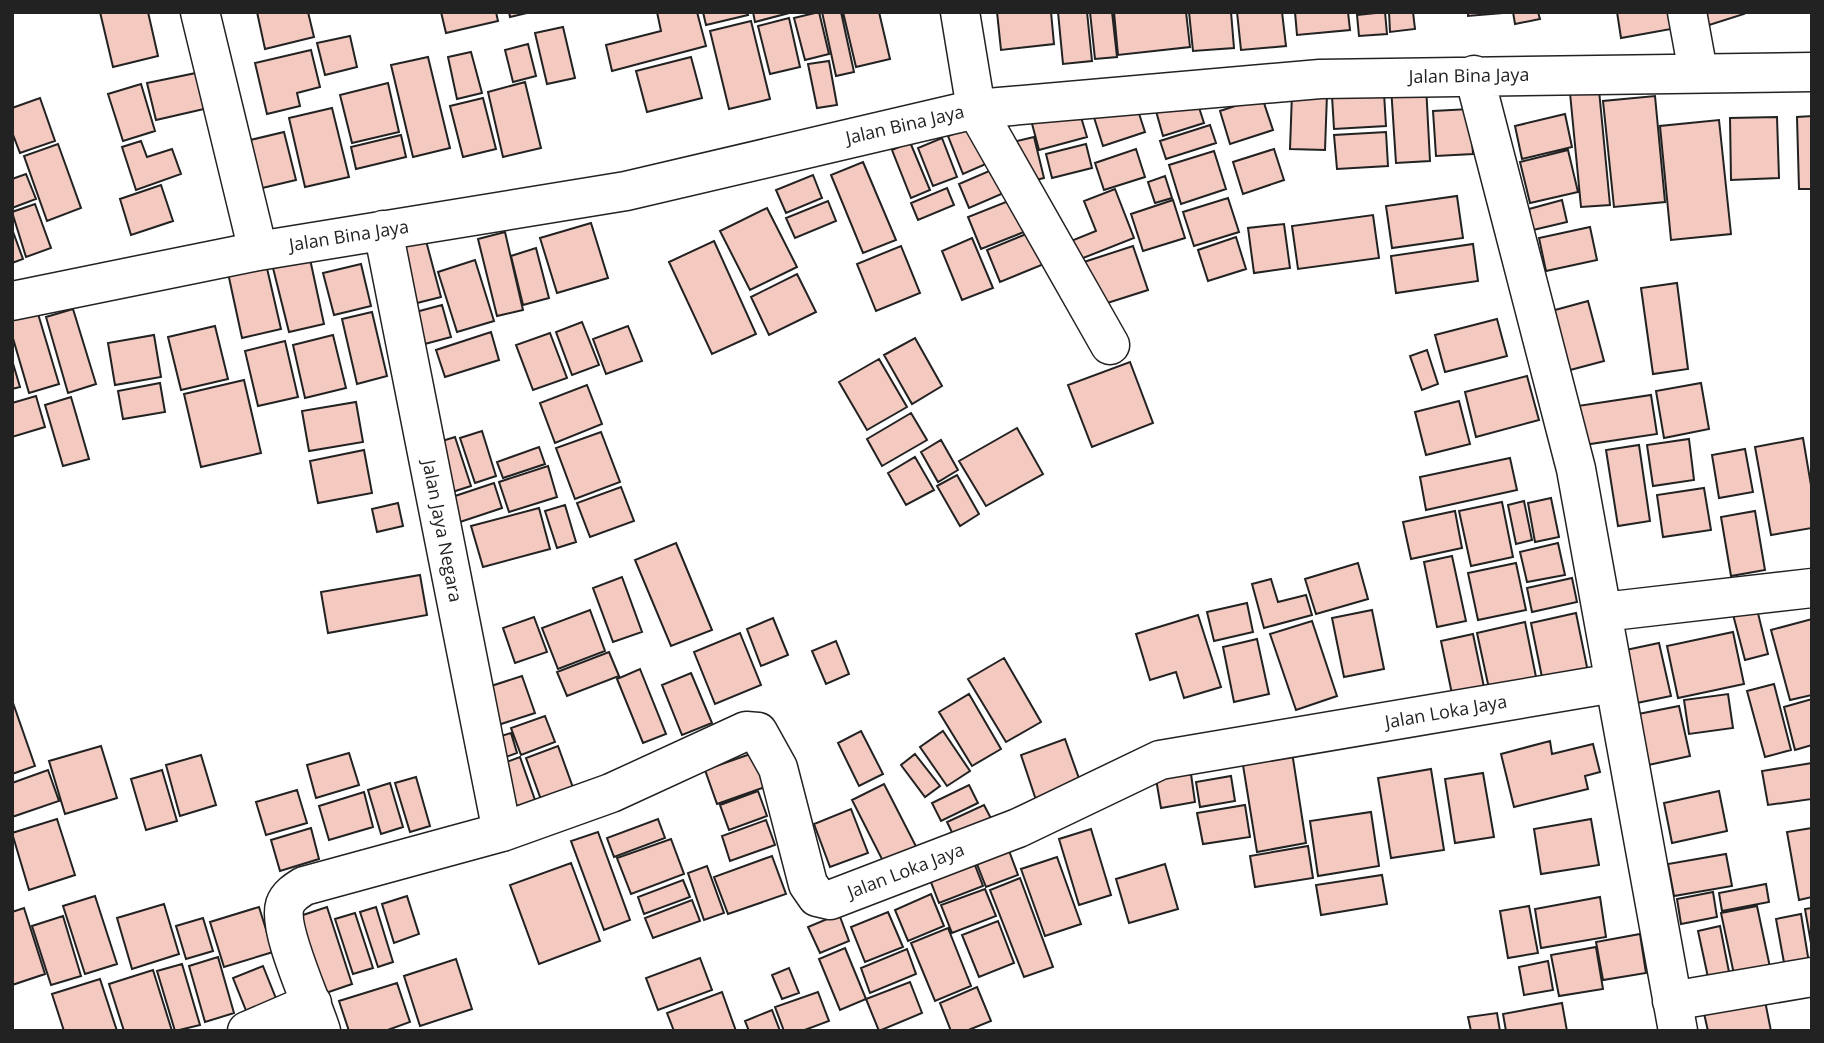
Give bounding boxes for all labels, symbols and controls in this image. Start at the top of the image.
street label: Jalan Bina Jaya [1406,62,1530,88]
street label: Jalan Bina Jaya [841,99,966,150]
street label: Jalan Bina Jaya [285,214,410,257]
street label: Jalan Jaya Negara [417,456,469,604]
street label: Jalan Loka Jaya [1381,688,1509,734]
street label: Jalan Loka Jaya [842,837,968,904]

